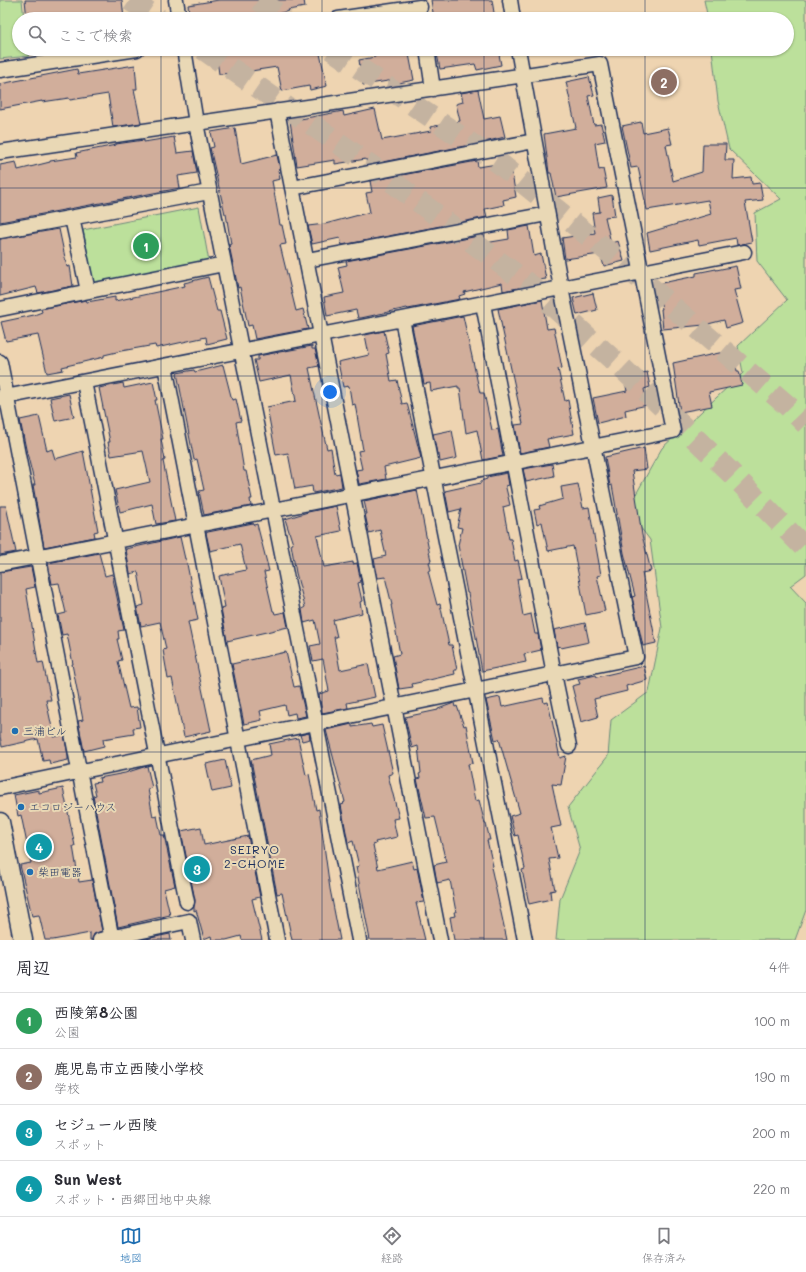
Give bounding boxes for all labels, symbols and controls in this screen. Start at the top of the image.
search box [12,12,794,56]
icon: search [26,23,48,45]
text: ここで検索 [58,25,133,45]
pin: 2 [651,67,677,97]
pin: 1 [133,231,159,261]
your location [320,382,340,402]
place label: 三浦ビル [23,723,67,738]
marker: 三浦ビル [10,726,20,736]
place label: エコロジーハウス [29,799,116,814]
marker: エコロジーハウス [16,802,26,812]
pin: 4 [26,832,52,862]
district label: SEIRYO 2-CHOME [224,841,286,871]
pin: 3 [184,854,210,884]
place label: 柴田電器 [38,864,82,879]
marker: 柴田電器 [25,867,35,877]
text: 周辺 [16,956,50,978]
text: 4件 [769,958,790,975]
text: 西陵第8公園 [54,1002,138,1022]
text: 1 [26,1012,32,1029]
text: 100 m [754,1012,790,1029]
text: 公園 [54,1023,80,1040]
text: 鹿児島市立西陵小学校 [54,1058,204,1078]
text: 2 [25,1068,33,1085]
text: 190 m [754,1068,790,1085]
text: 学校 [54,1079,80,1096]
text: セジュール西陵 [54,1114,157,1134]
text: 3 [25,1124,33,1141]
text: 200 m [752,1124,790,1141]
text: スポット [54,1135,106,1152]
text: Sun West [54,1169,122,1189]
text: 4 [25,1180,33,1197]
text: 220 m [753,1180,790,1197]
text: スポット · 西郷団地中央線 [54,1190,211,1207]
tab: 地図 [120,1225,142,1265]
tab: 経路 [381,1225,403,1265]
tab: 保存済み [642,1225,686,1265]

